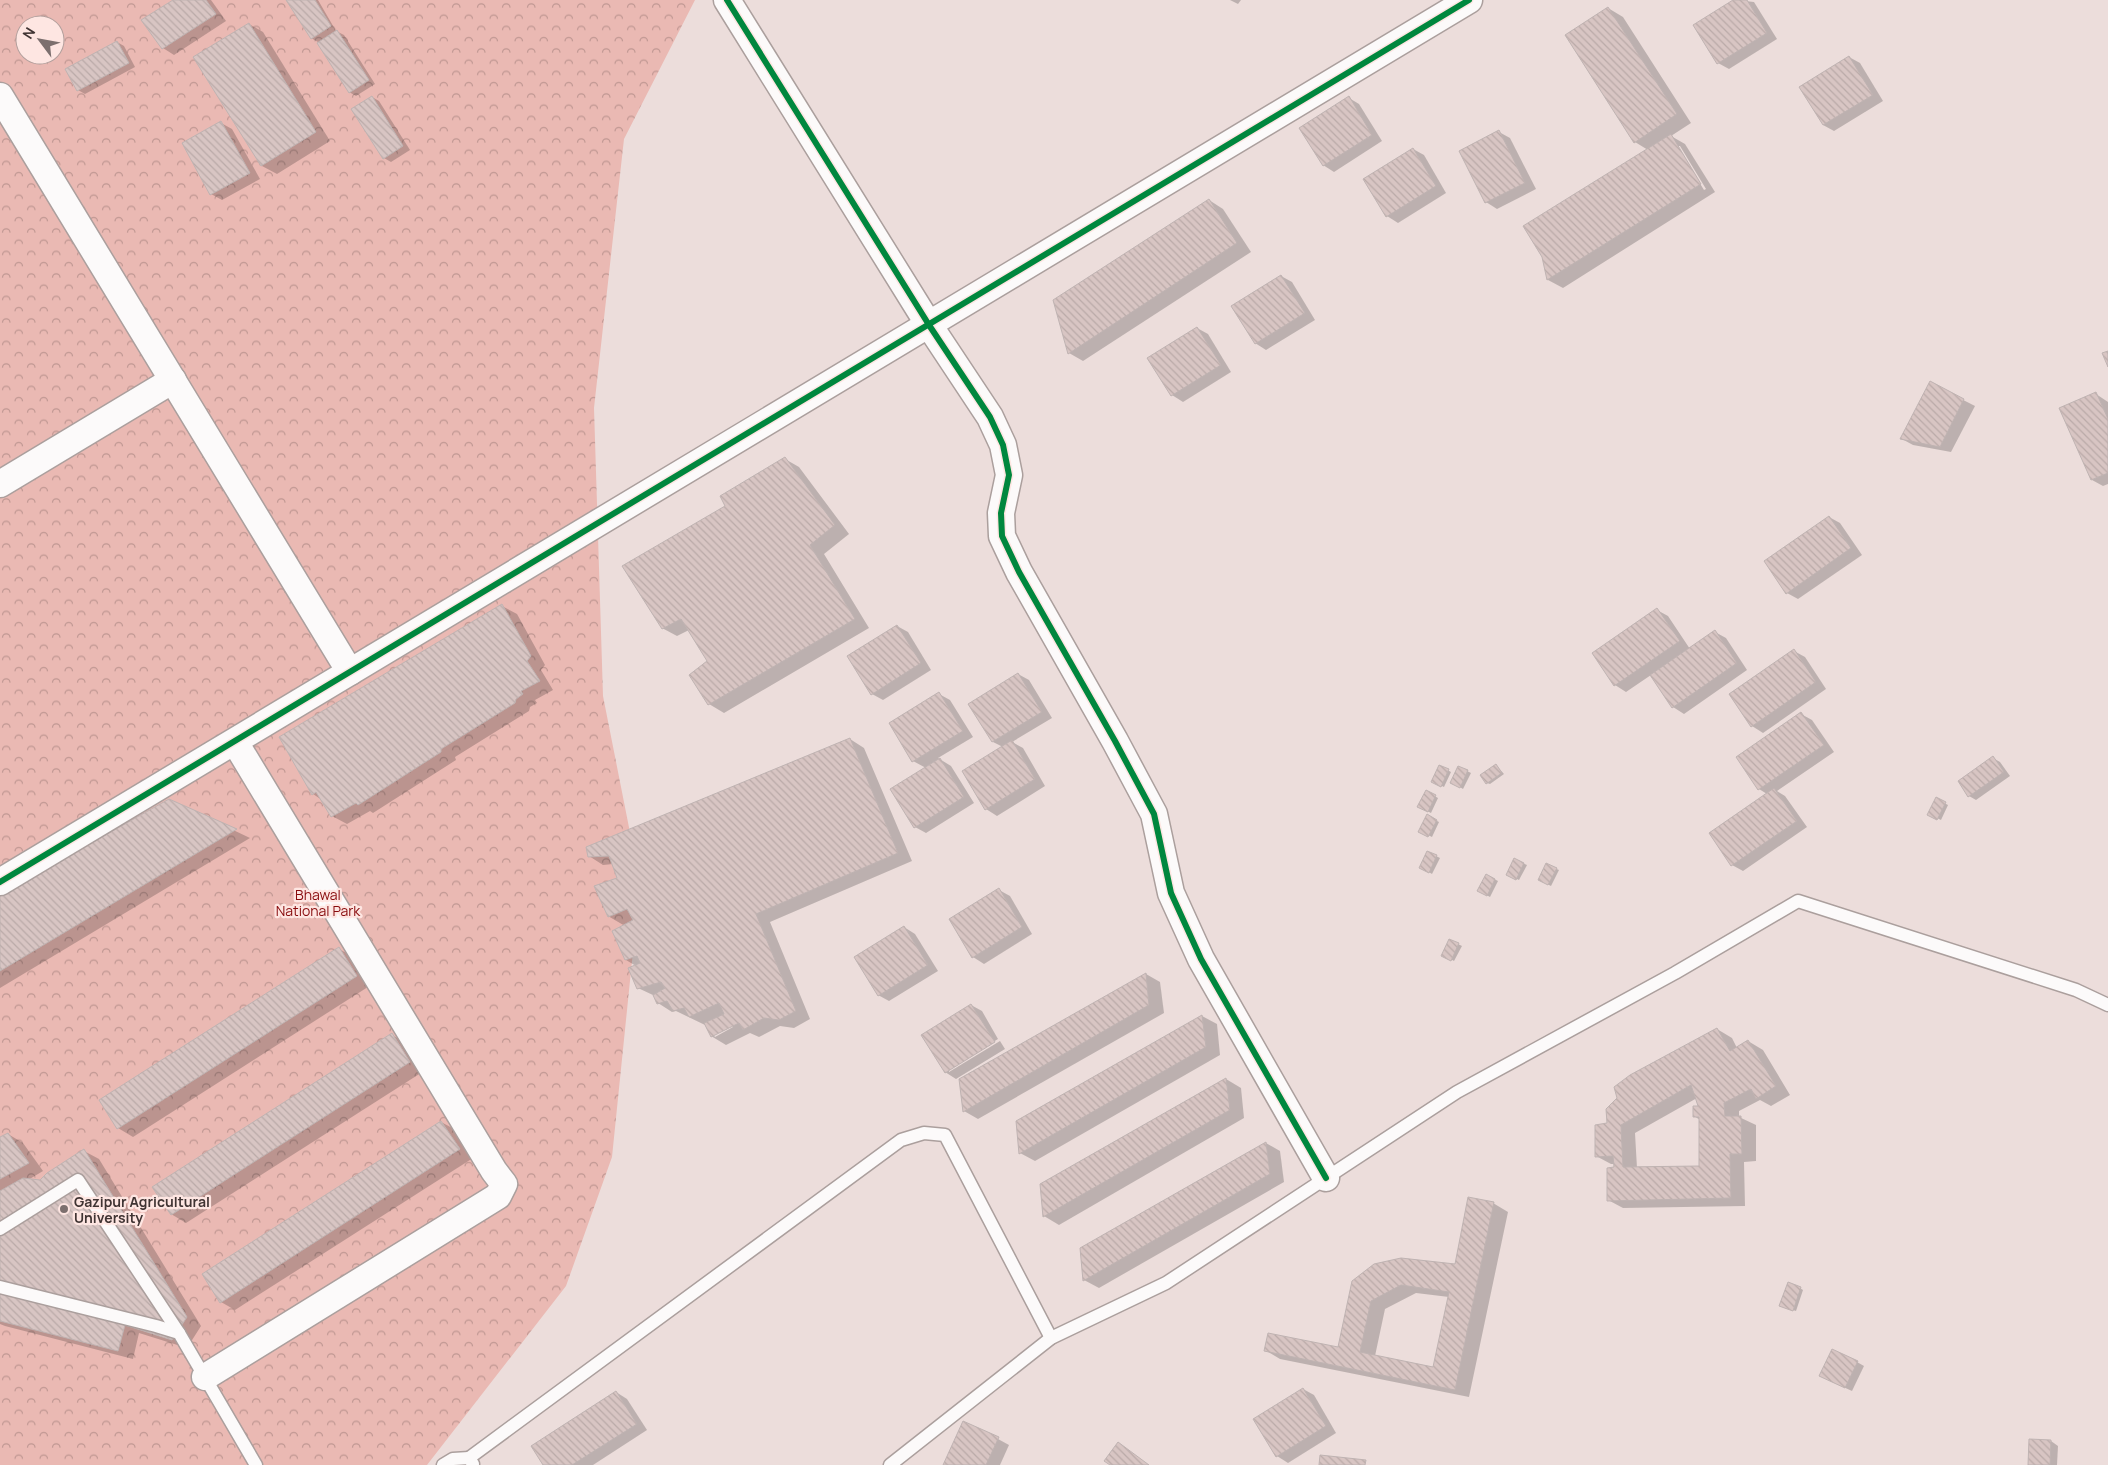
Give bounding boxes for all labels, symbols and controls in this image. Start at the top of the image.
north arrow [15,15,65,65]
text: N [18,24,39,42]
park label: Bhawal National Park [276,885,361,920]
place label: Gazipur Agricultural University [74,1192,210,1227]
marker: Gazipur Agricultural University [58,1203,70,1215]

